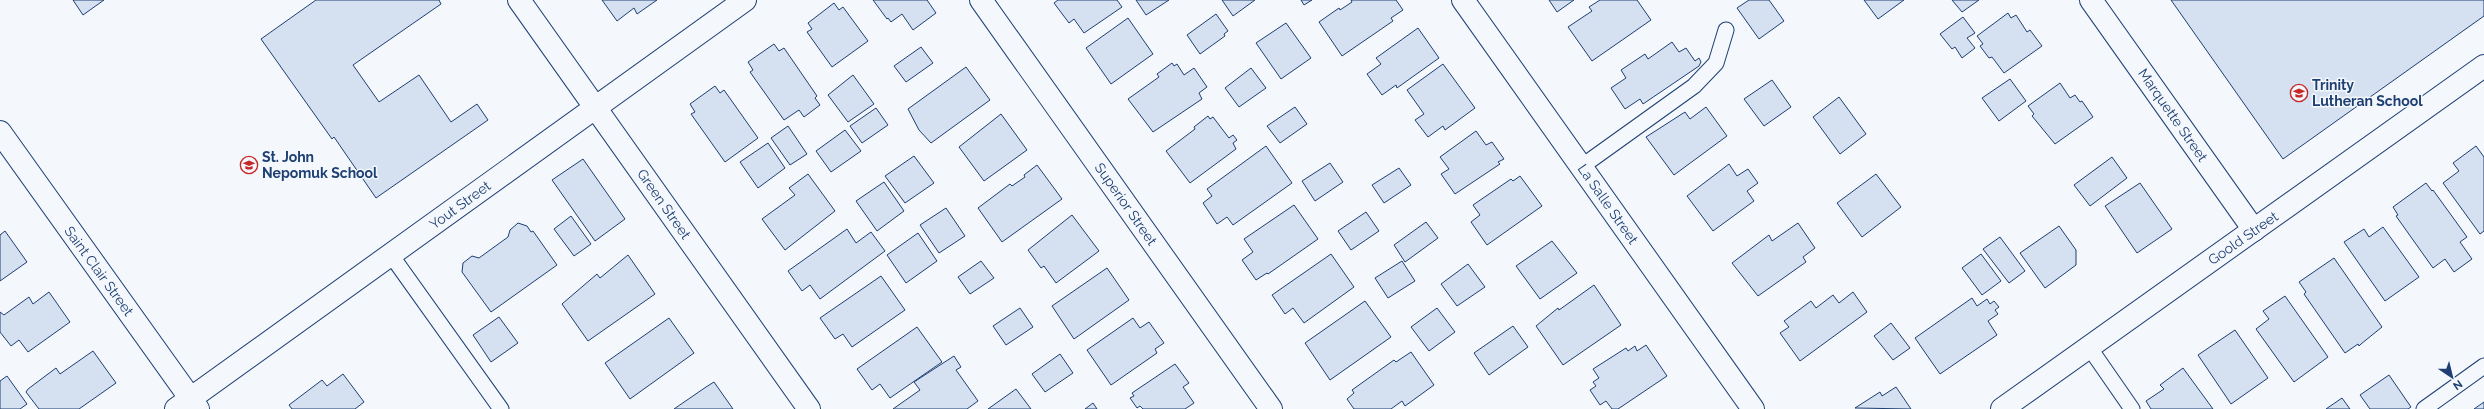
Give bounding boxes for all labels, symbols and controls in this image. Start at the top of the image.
street label: Marquette Street [2135,66,2211,165]
place label: Trinity Lutheran School [2312,77,2423,109]
school or university icon: Trinity Lutheran School [2289,83,2309,103]
place label: St. John Nepomuk School [262,149,378,181]
school or university icon: St. John Nepomuk School [239,155,259,175]
street label: Superior Street [1092,160,1161,249]
street label: La Salle Street [1575,161,1642,247]
street label: Green Street [634,166,694,242]
street label: Yout Street [426,177,494,233]
street label: Goold Street [2205,208,2281,268]
street label: Saint Clair Street [61,223,137,319]
north arrow [2432,357,2472,397]
text: N [2450,377,2465,393]

